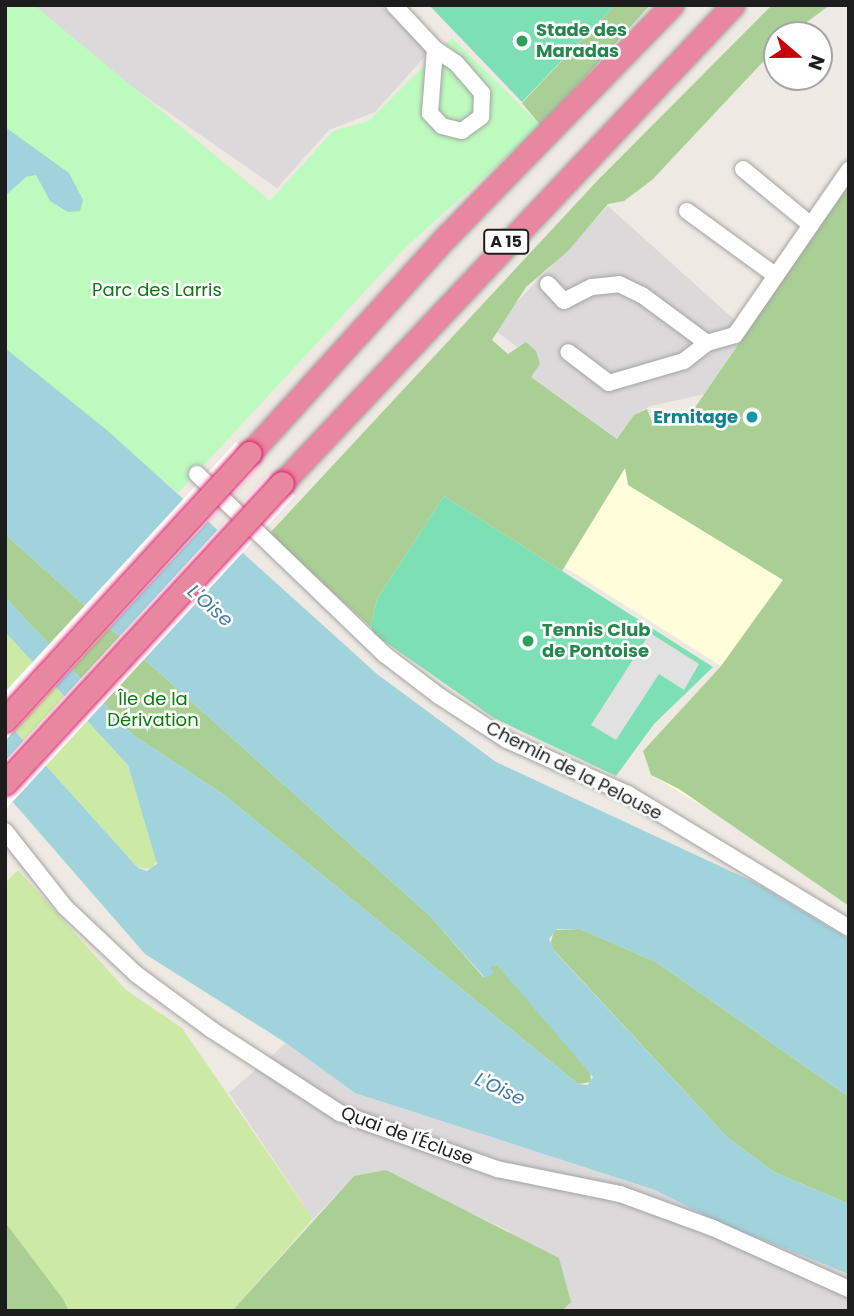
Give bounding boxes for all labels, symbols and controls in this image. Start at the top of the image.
place label: Stade des Maradas [536,20,627,62]
north arrow [763,21,833,91]
marker: Stade des Maradas [514,33,530,49]
text: N [801,51,831,74]
road number: A 15 [482,230,530,254]
park label: Parc des Larris [92,279,222,301]
place label: Ermitage [653,406,738,428]
marker: Ermitage [744,409,760,425]
water label: L'Oise [183,580,237,632]
place label: Tennis Club de Pontoise [542,620,651,662]
marker: Tennis Club de Pontoise [520,633,536,649]
park label: Île de la Dérivation [107,689,199,732]
street label: Chemin de la Pelouse [482,717,666,825]
water label: L'Oise [471,1068,529,1110]
street label: Quai de l'Écluse [338,1102,476,1170]

